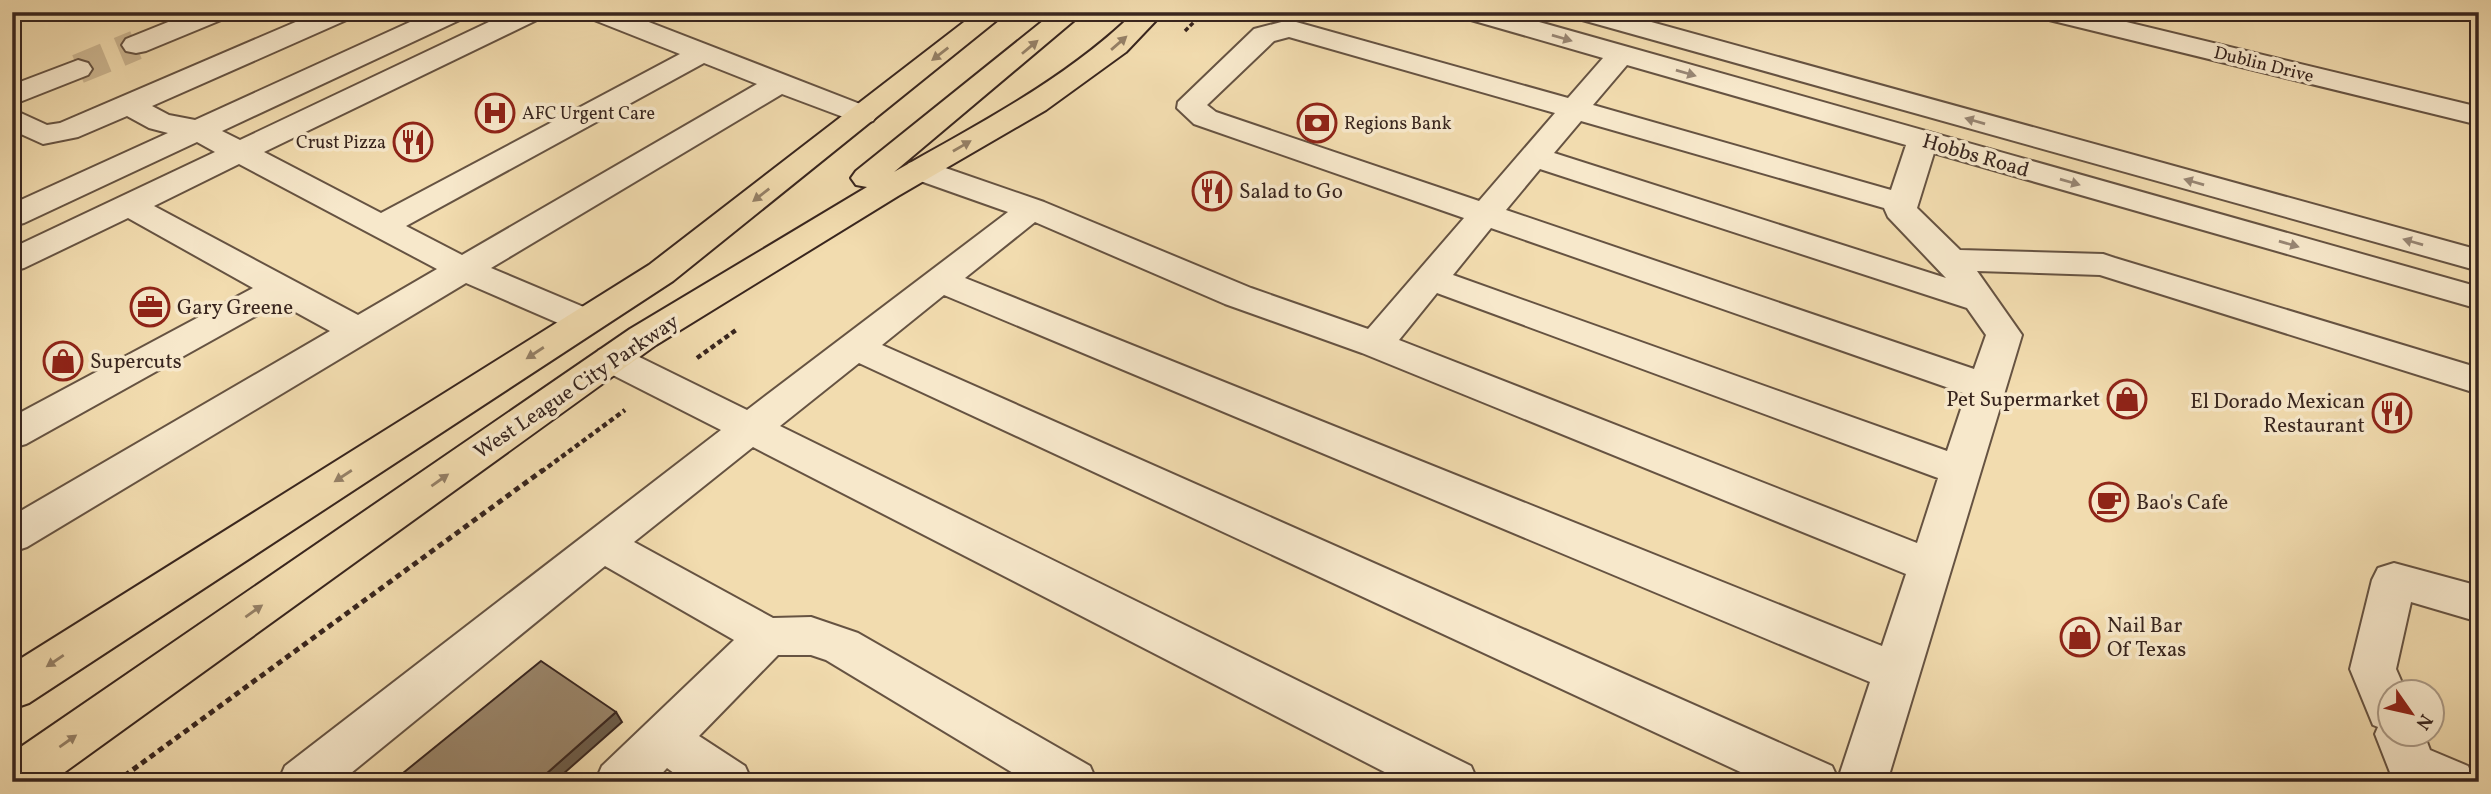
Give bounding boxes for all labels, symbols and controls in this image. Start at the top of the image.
one-way arrow [1552,33,1573,43]
one-way arrow [1110,36,1127,51]
one-way arrow [1021,39,1039,54]
street label: Dublin Drive [2211,41,2316,90]
one-way arrow [931,47,949,61]
one-way arrow [1676,68,1697,78]
hospital icon: AFC Urgent Care [474,92,516,134]
place label: AFC Urgent Care [522,102,655,127]
bank icon: Regions Bank [1296,102,1338,144]
place label: Regions Bank [1344,112,1452,137]
one-way arrow [1964,115,1985,125]
restaurant icon: Crust Pizza [392,121,434,163]
street label: Hobbs Road [1919,127,2033,186]
place label: Crust Pizza [296,131,386,156]
one-way arrow [952,140,971,152]
restaurant icon: Salad to Go [1191,170,1233,212]
one-way arrow [2183,176,2204,186]
one-way arrow [2060,177,2081,187]
place label: Salad to Go [1239,178,1343,207]
one-way arrow [752,187,770,201]
one-way arrow [2402,237,2423,247]
one-way arrow [2279,239,2300,249]
office icon: Gary Greene [129,286,171,328]
place label: Gary Greene [177,294,293,323]
street label: West League City Parkway [469,307,686,467]
shop icon: Supercuts [42,340,84,382]
one-way arrow [525,347,545,360]
place label: Supercuts [90,348,182,377]
shop icon: Pet Supermarket [2106,378,2148,420]
place label: Pet Supermarket [1946,386,2100,415]
place label: El Dorado Mexican Restaurant [2190,388,2365,441]
restaurant icon: El Dorado Mexican Restaurant [2371,392,2413,434]
one-way arrow [333,469,353,482]
one-way arrow [431,473,449,487]
cafe icon: Bao's Cafe [2088,481,2130,523]
place label: Bao's Cafe [2136,489,2228,518]
one-way arrow [245,604,263,618]
place label: Nail Bar Of Texas [2107,612,2186,665]
shop icon: Nail Bar Of Texas [2059,616,2101,658]
one-way arrow [46,654,64,668]
north arrow [2376,678,2446,748]
text: N [2409,708,2438,735]
one-way arrow [59,735,77,749]

